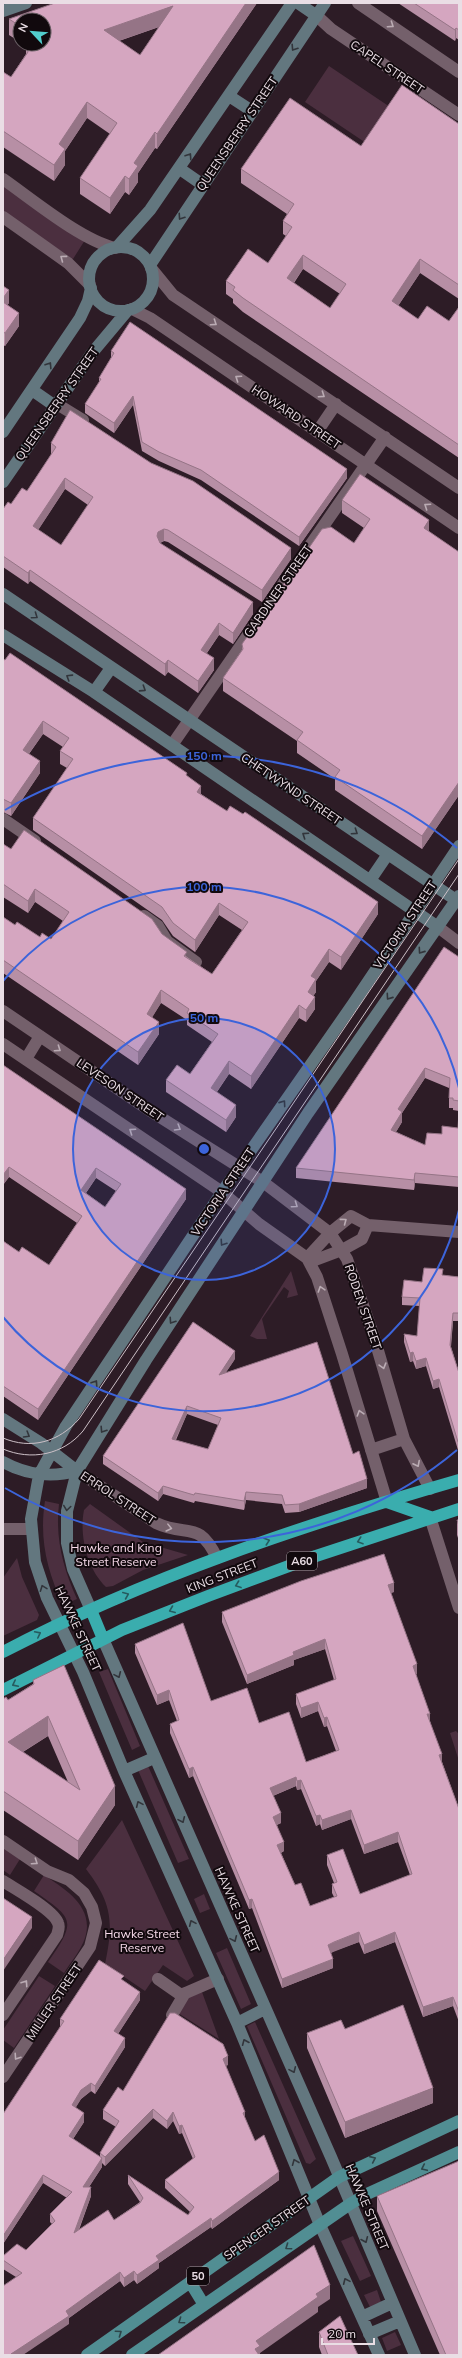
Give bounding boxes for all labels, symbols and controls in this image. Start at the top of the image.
north arrow [12,12,52,52]
one-way arrow [386,20,393,27]
text: N [15,21,31,34]
street label: CAPEL STREET [348,36,427,97]
one-way arrow [291,44,299,51]
street label: QUEENSBERRY STREET [193,73,281,194]
one-way arrow [184,153,191,160]
one-way arrow [178,213,186,220]
one-way arrow [60,256,67,263]
one-way arrow [210,318,217,326]
street label: QUEENSBERRY STREET [12,344,102,463]
one-way arrow [44,363,51,370]
one-way arrow [235,375,242,383]
street label: HOWARD STREET [249,381,344,452]
one-way arrow [318,391,325,398]
one-way arrow [424,503,431,511]
street label: GARDINER STREET [240,541,316,640]
one-way arrow [31,611,38,618]
one-way arrow [66,674,73,681]
one-way arrow [139,684,146,692]
text: 150 m [186,748,222,763]
street label: CHETWYND STREET [238,749,345,828]
one-way arrow [351,827,358,835]
one-way arrow [302,833,309,840]
street label: VICTORIA STREET [370,877,440,972]
text: 100 m [186,879,222,894]
one-way arrow [419,947,426,954]
one-way arrow [386,993,394,1000]
text: 50 m [190,1010,218,1025]
one-way arrow [54,1044,61,1051]
street label: LEVESON STREET [74,1055,167,1125]
one-way arrow [278,1101,285,1108]
one-way arrow [174,1124,181,1131]
one-way arrow [129,1129,136,1136]
centre of rings [197,1142,211,1156]
street label: VICTORIA STREET [188,1144,258,1239]
one-way arrow [291,1200,298,1208]
one-way arrow [340,1219,347,1226]
one-way arrow [220,1239,227,1246]
street label: RODEN STREET [342,1262,385,1352]
one-way arrow [317,1285,326,1292]
one-way arrow [169,1317,177,1324]
one-way arrow [378,1362,387,1369]
one-way arrow [90,1380,97,1387]
one-way arrow [356,1409,365,1416]
one-way arrow [100,1426,107,1433]
one-way arrow [23,1430,30,1437]
one-way arrow [412,1460,420,1467]
street label: ERROL STREET [78,1468,159,1528]
one-way arrow [63,1505,72,1512]
one-way arrow [166,1523,172,1531]
one-way arrow [357,1536,364,1545]
one-way arrow [264,1537,271,1546]
park label: Hawke and King Street Reserve [70,1540,162,1569]
road number: A60 [287,1552,317,1570]
street label: KING STREET [184,1555,261,1596]
one-way arrow [234,1580,241,1588]
street label: HAWKE STREET [52,1584,105,1675]
one-way arrow [40,1585,48,1592]
one-way arrow [123,1591,130,1599]
one-way arrow [168,1606,175,1614]
one-way arrow [33,1631,41,1639]
one-way arrow [113,1671,121,1679]
one-way arrow [12,1679,19,1687]
one-way arrow [136,1801,144,1809]
one-way arrow [177,1816,185,1823]
one-way arrow [31,1857,38,1865]
street label: HAWKE STREET [212,1864,263,1956]
one-way arrow [189,1919,197,1927]
park label: Hawke Street Reserve [104,1926,180,1955]
one-way arrow [229,1934,237,1942]
street label: MILLER STREET [22,1960,85,2043]
one-way arrow [20,1980,28,1987]
one-way arrow [242,2038,250,2046]
one-way arrow [15,2052,22,2059]
one-way arrow [288,2066,296,2074]
one-way arrow [369,2156,377,2164]
one-way arrow [291,2158,299,2165]
street label: HAWKE STREET [342,2161,393,2253]
one-way arrow [420,2163,428,2171]
street label: SPENCER STREET [221,2192,313,2263]
one-way arrow [360,2236,368,2244]
one-way arrow [285,2242,292,2250]
road number: 50 [187,2267,209,2285]
one-way arrow [342,2278,350,2285]
one-way arrow [179,2316,186,2323]
scale bar [322,2320,374,2346]
text: 20 m [328,2326,356,2341]
one-way arrow [114,2331,121,2338]

